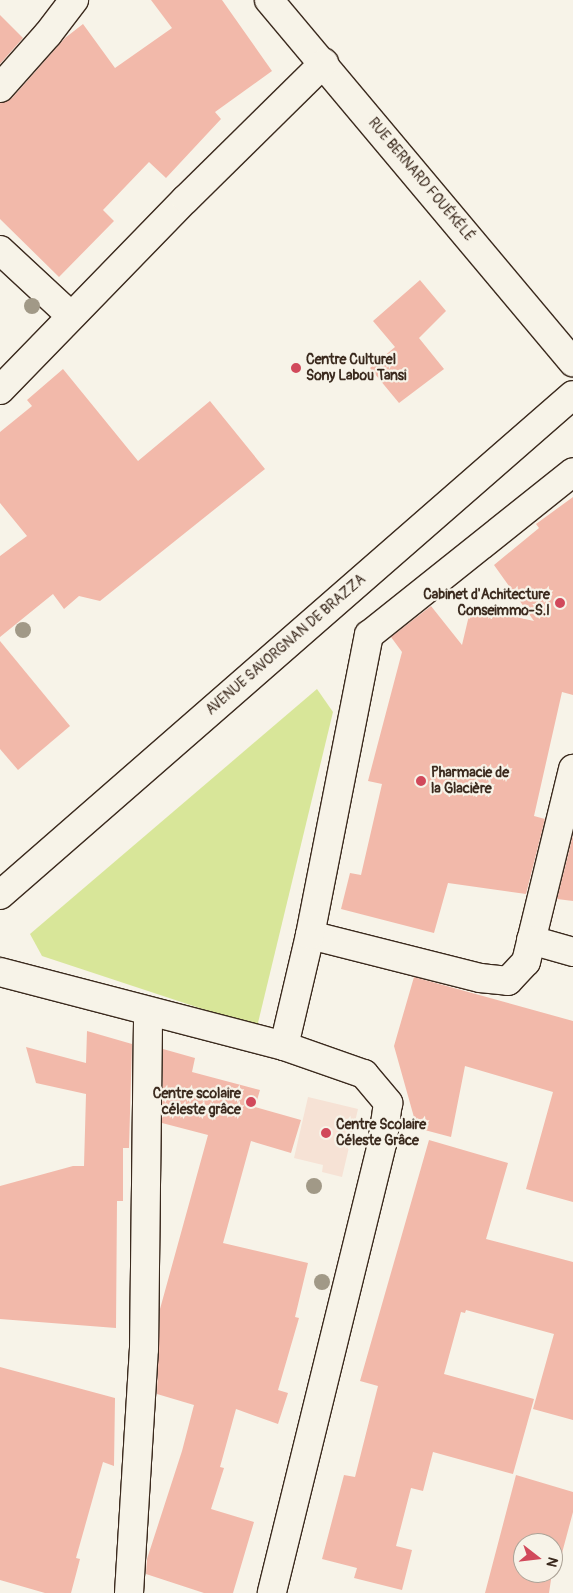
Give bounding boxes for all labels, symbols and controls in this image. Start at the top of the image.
street label: RUE BERNARD FOUÉKÉLÉ [364,115,478,245]
place label: Centre Culturel Sony Labou Tansi [306,352,406,384]
marker: Centre Culturel Sony Labou Tansi [290,362,302,374]
street label: AVENUE SAVORGNAN DE BRAZZA [203,571,369,719]
place label: Cabinet d'Achitecture Conseimmo-S.I [423,587,550,620]
marker: Cabinet d'Achitecture Conseimmo-S.I [554,597,566,609]
place label: Pharmacie de la Glacière [431,765,509,798]
marker: Pharmacie de la Glacière [415,775,427,787]
place label: Centre scolaire céleste grâce [153,1086,241,1118]
marker: Centre scolaire céleste grâce [245,1096,257,1108]
place label: Centre Scolaire Céleste Grâce [336,1117,426,1150]
marker: Centre Scolaire Céleste Grâce [320,1127,332,1139]
north arrow [513,1533,563,1583]
text: N [542,1555,561,1569]

